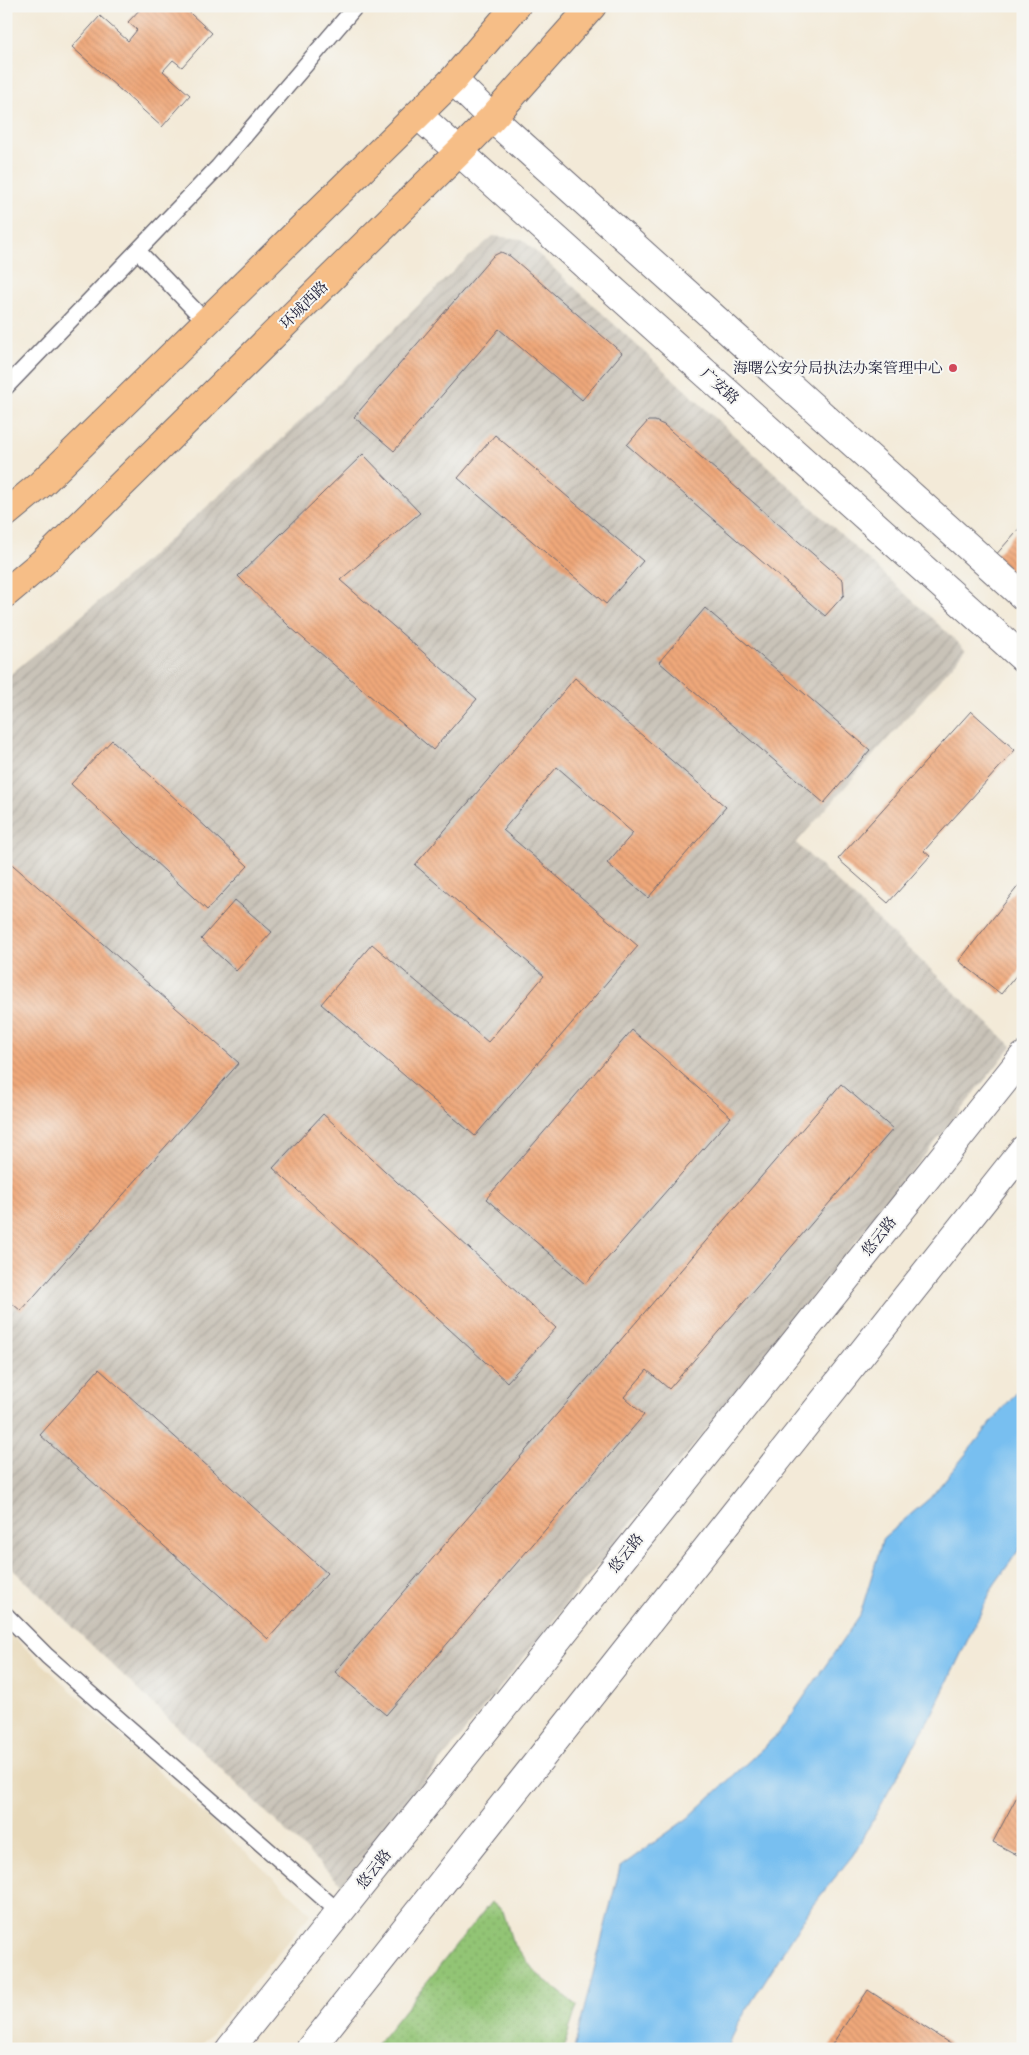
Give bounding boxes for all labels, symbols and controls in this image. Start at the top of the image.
street label: 环城西路 [276,277,332,333]
place label: 海曙公安分局执法办案管理中心 [733,359,943,378]
marker: 海曙公安分局执法办案管理中心 [947,362,959,374]
street label: 广安路 [697,364,743,408]
street label: 悠云路 [858,1213,901,1260]
street label: 悠云路 [605,1530,648,1577]
street label: 悠云路 [353,1846,396,1893]

